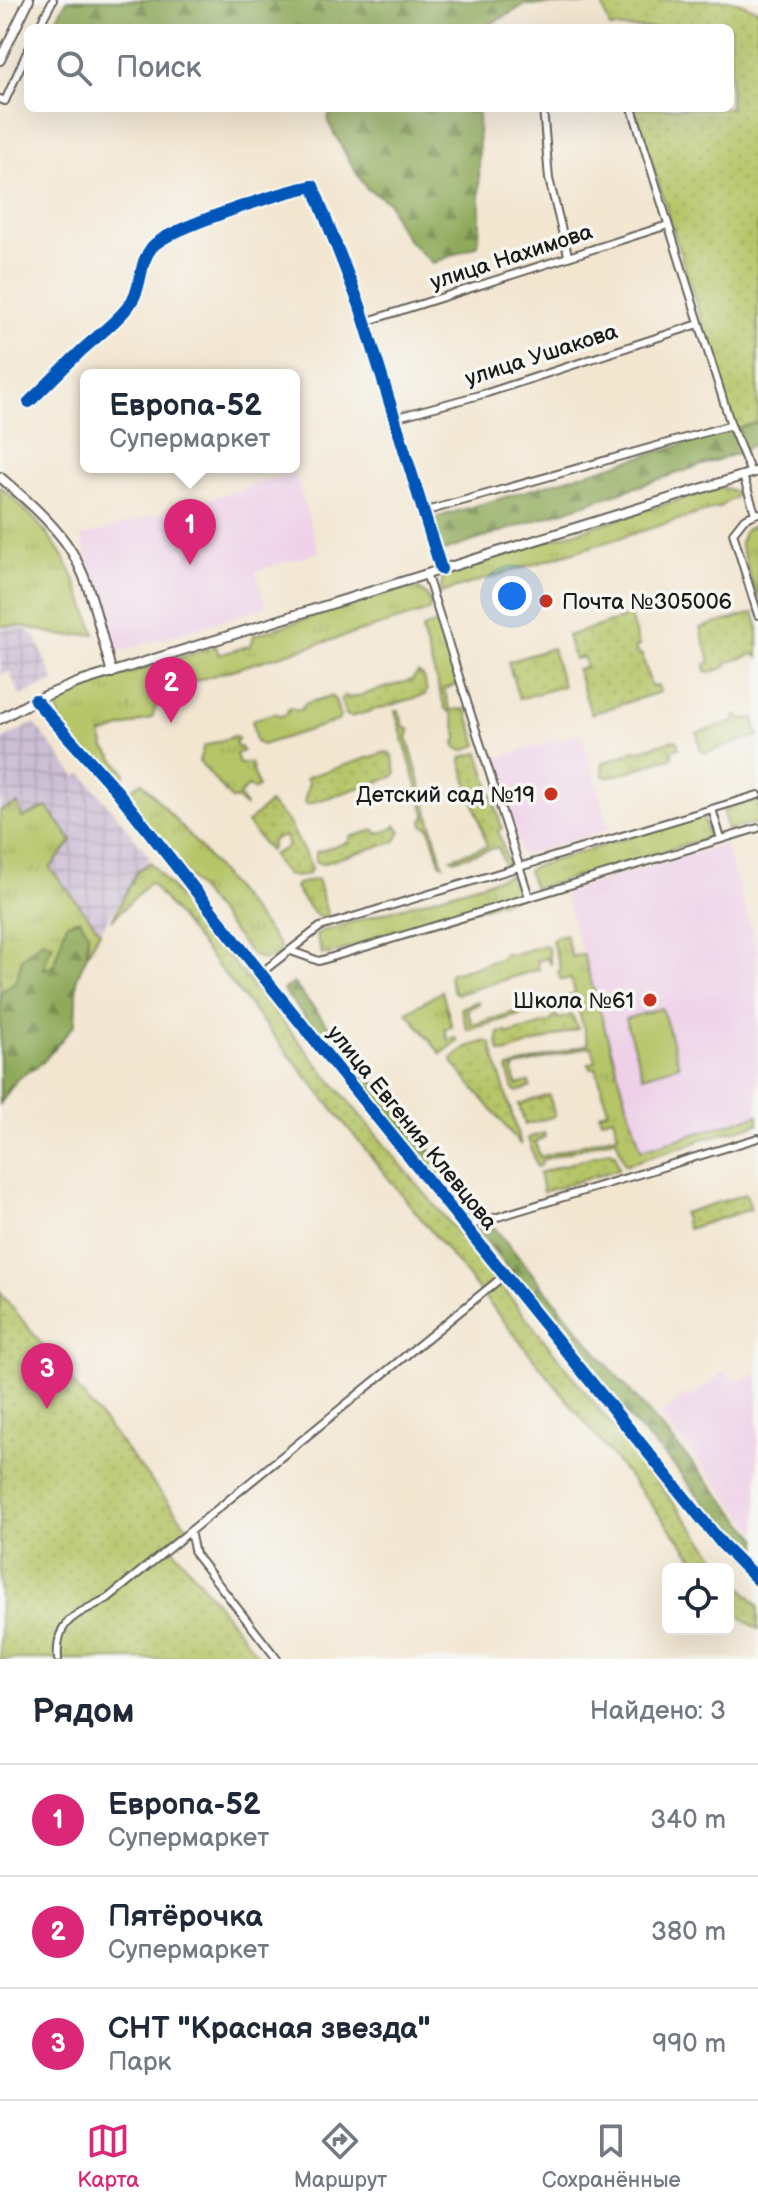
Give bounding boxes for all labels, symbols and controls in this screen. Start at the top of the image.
search box [24,24,734,112]
icon: search [52,46,96,90]
text: Поиск [116,50,202,86]
street label: улица Нахимова [427,218,596,296]
street label: улица Ушакова [462,318,621,393]
popup [80,369,300,473]
text: Европа-52 [109,388,262,424]
text: Супермаркет [109,424,271,455]
pin: 1 [164,499,216,565]
your location [492,576,532,616]
place label: Почта №305006 [562,589,732,616]
marker: Почта №305006 [537,592,555,610]
pin: 2 [145,657,197,723]
place label: Детский сад №19 [356,782,535,809]
marker: Детский сад №19 [542,785,560,803]
place label: Школа №61 [513,988,634,1015]
marker: Школа №61 [641,991,659,1009]
street label: улица Евгения Клевцова [321,1020,503,1236]
pin: 3 [21,1343,73,1409]
map controls [662,1563,734,1635]
button: locate [662,1563,734,1635]
text: Рядом [32,1691,134,1732]
text: Найдено: 3 [590,1696,726,1727]
text: Европа-52 [108,1787,261,1823]
text: 1 [53,1805,63,1836]
text: 340 m [650,1805,726,1836]
text: Супермаркет [108,1823,269,1854]
text: Пятёрочка [108,1899,263,1935]
text: 2 [50,1917,66,1948]
text: 380 m [651,1917,726,1948]
text: Супермаркет [108,1935,269,1966]
text: СНТ "Красная звезда" [108,2011,431,2047]
text: 3 [50,2029,66,2060]
text: 990 m [652,2029,726,2060]
text: Парк [108,2047,171,2078]
tab: Карта [77,2119,139,2194]
tab: Маршрут [294,2119,387,2194]
tab: Сохранённые [542,2119,681,2194]

